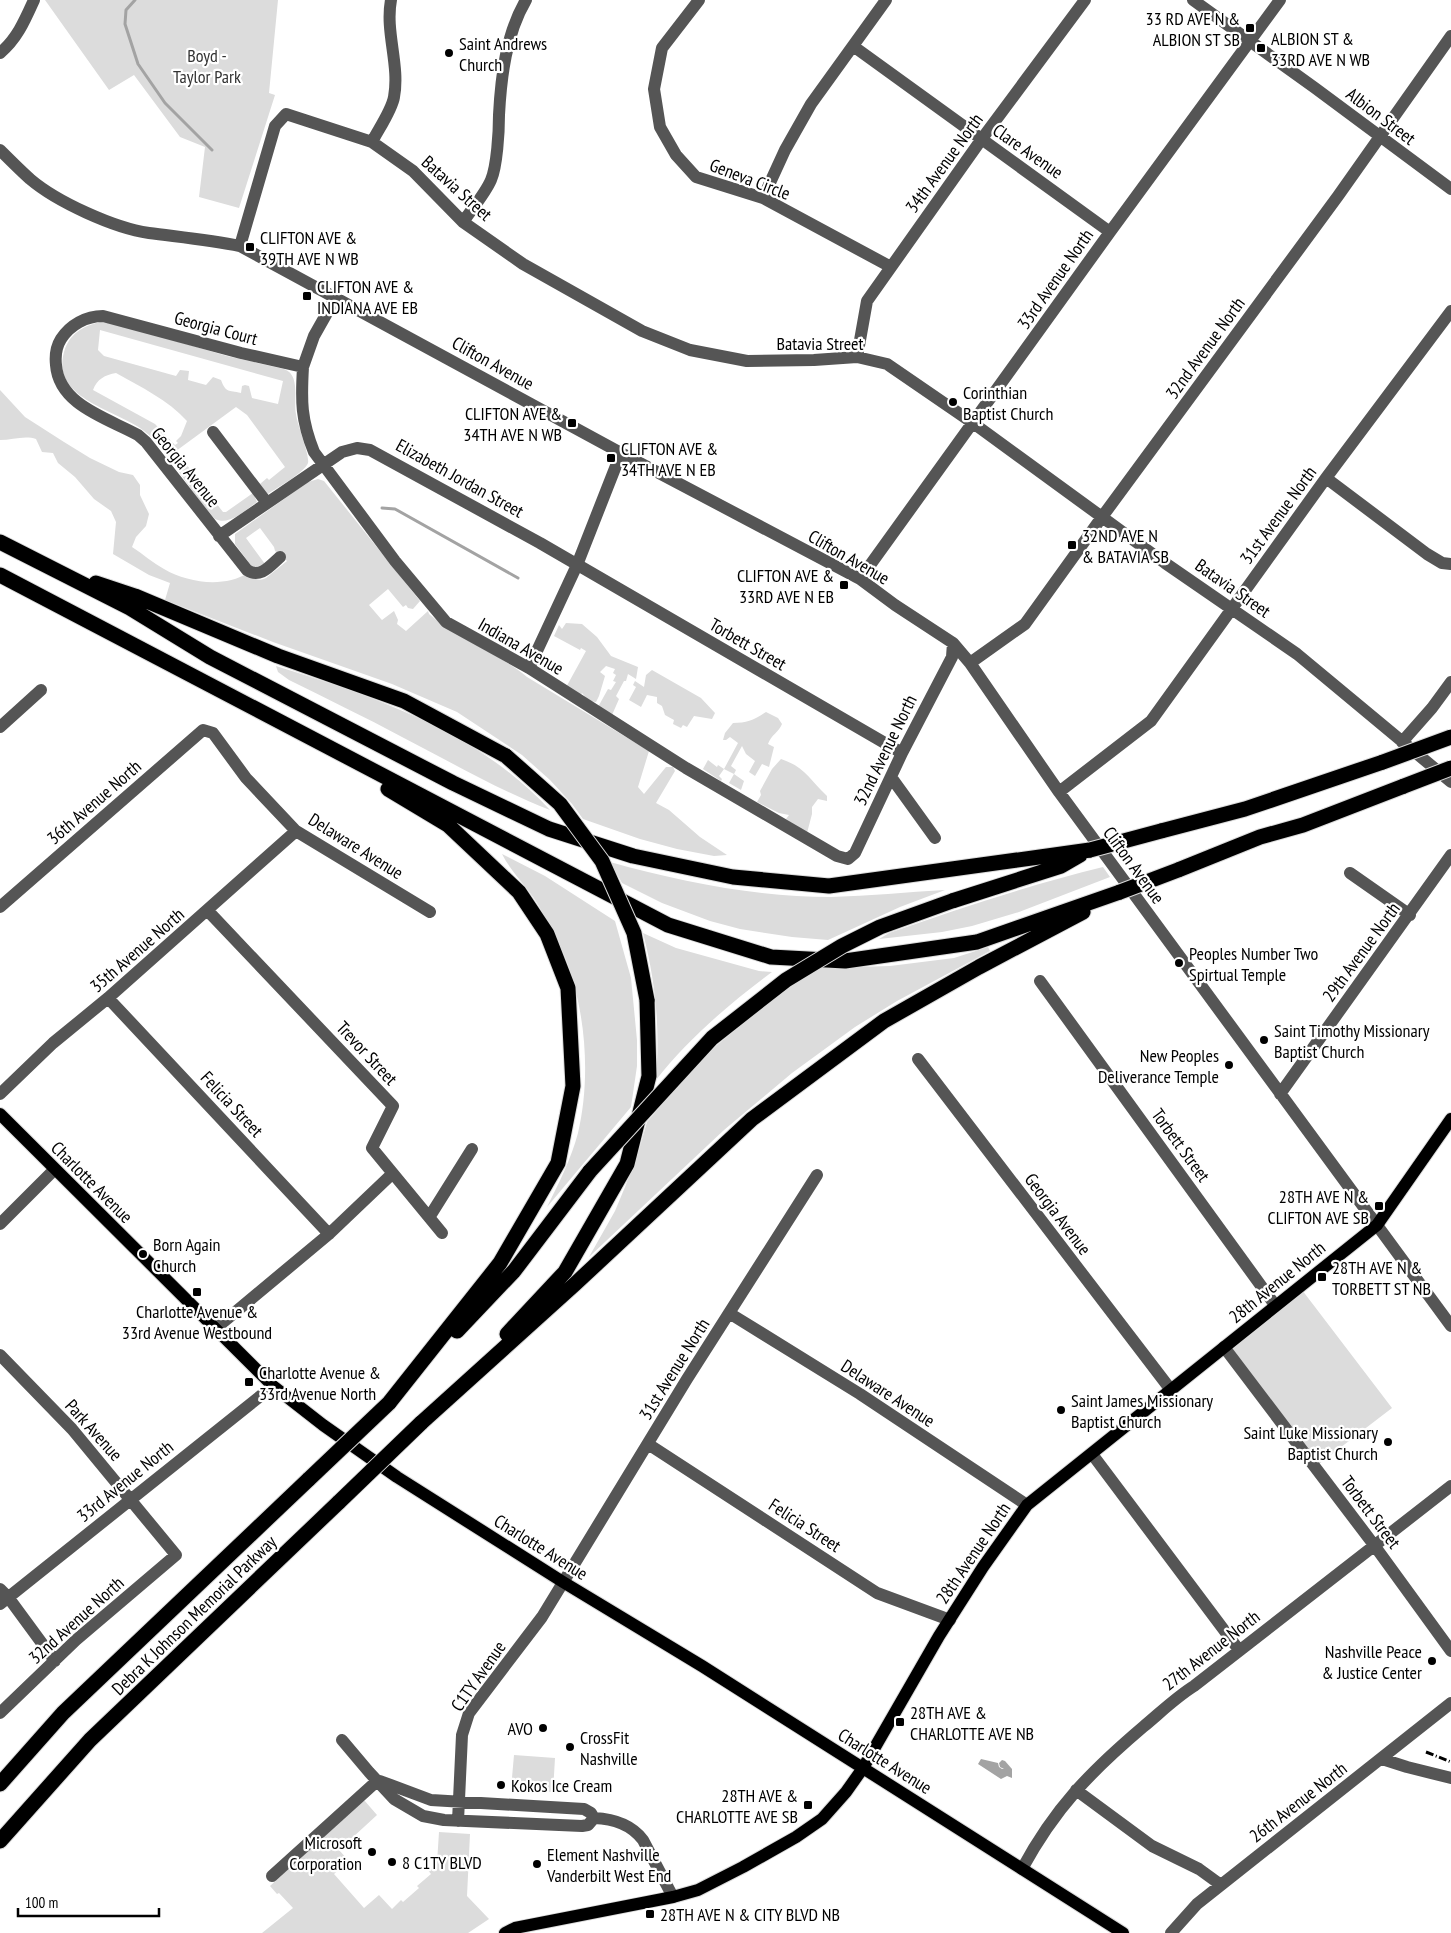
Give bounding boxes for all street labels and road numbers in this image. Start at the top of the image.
street label: Albion Street [1342,82,1420,150]
street label: 34th Avenue North [900,109,988,217]
street label: Clare Avenue [988,118,1068,184]
street label: Batavia Street [417,150,497,226]
street label: Geneva Circle [706,153,794,205]
street label: 33rd Avenue North [1012,224,1098,334]
street label: 32nd Avenue North [1160,293,1250,403]
street label: Georgia Court [172,306,260,350]
street label: Clifton Avenue [448,331,538,395]
street label: Batavia Street [777,332,864,355]
street label: Georgia Avenue [147,422,225,512]
street label: Elizabeth Jordan Street [392,433,528,523]
street label: 31st Avenue North [1235,461,1321,569]
street label: Clifton Avenue [804,525,894,589]
street label: Batavia Street [1191,554,1275,622]
street label: Indiana Avenue [474,612,568,680]
street label: Torbett Street [705,613,791,675]
street label: 32nd Avenue North [848,691,922,809]
street label: 36th Avenue North [42,755,146,849]
street label: Delaware Avenue [304,808,408,884]
street label: Clifton Avenue [1098,822,1170,908]
street label: 29th Avenue North [1317,898,1405,1006]
street label: 35th Avenue North [85,903,189,997]
street label: Trevor Street [332,1016,403,1090]
street label: Felicia Street [196,1066,268,1142]
street label: Torbett Street [1147,1104,1215,1186]
street label: Charlotte Avenue [46,1136,138,1228]
street label: Georgia Avenue [1020,1169,1096,1259]
street label: 28th Avenue North [1224,1236,1330,1328]
street label: 31st Avenue North [634,1314,714,1424]
street label: Delaware Avenue [837,1354,939,1432]
street label: Park Avenue [60,1394,128,1466]
street label: 33rd Avenue North [72,1435,178,1527]
street label: Torbett Street [1336,1471,1406,1553]
street label: Felicia Street [765,1493,846,1557]
street label: 28th Avenue North [931,1498,1015,1608]
street label: Charlotte Avenue [490,1509,592,1585]
street label: Debra K Johnson Memorial Parkway [107,1530,281,1700]
street label: 32nd Avenue North [24,1571,128,1669]
street label: 27th Avenue North [1158,1605,1264,1695]
street label: C1TY Avenue [445,1636,511,1716]
street label: Charlotte Avenue [834,1723,936,1799]
street label: 26th Avenue North [1245,1757,1351,1847]

